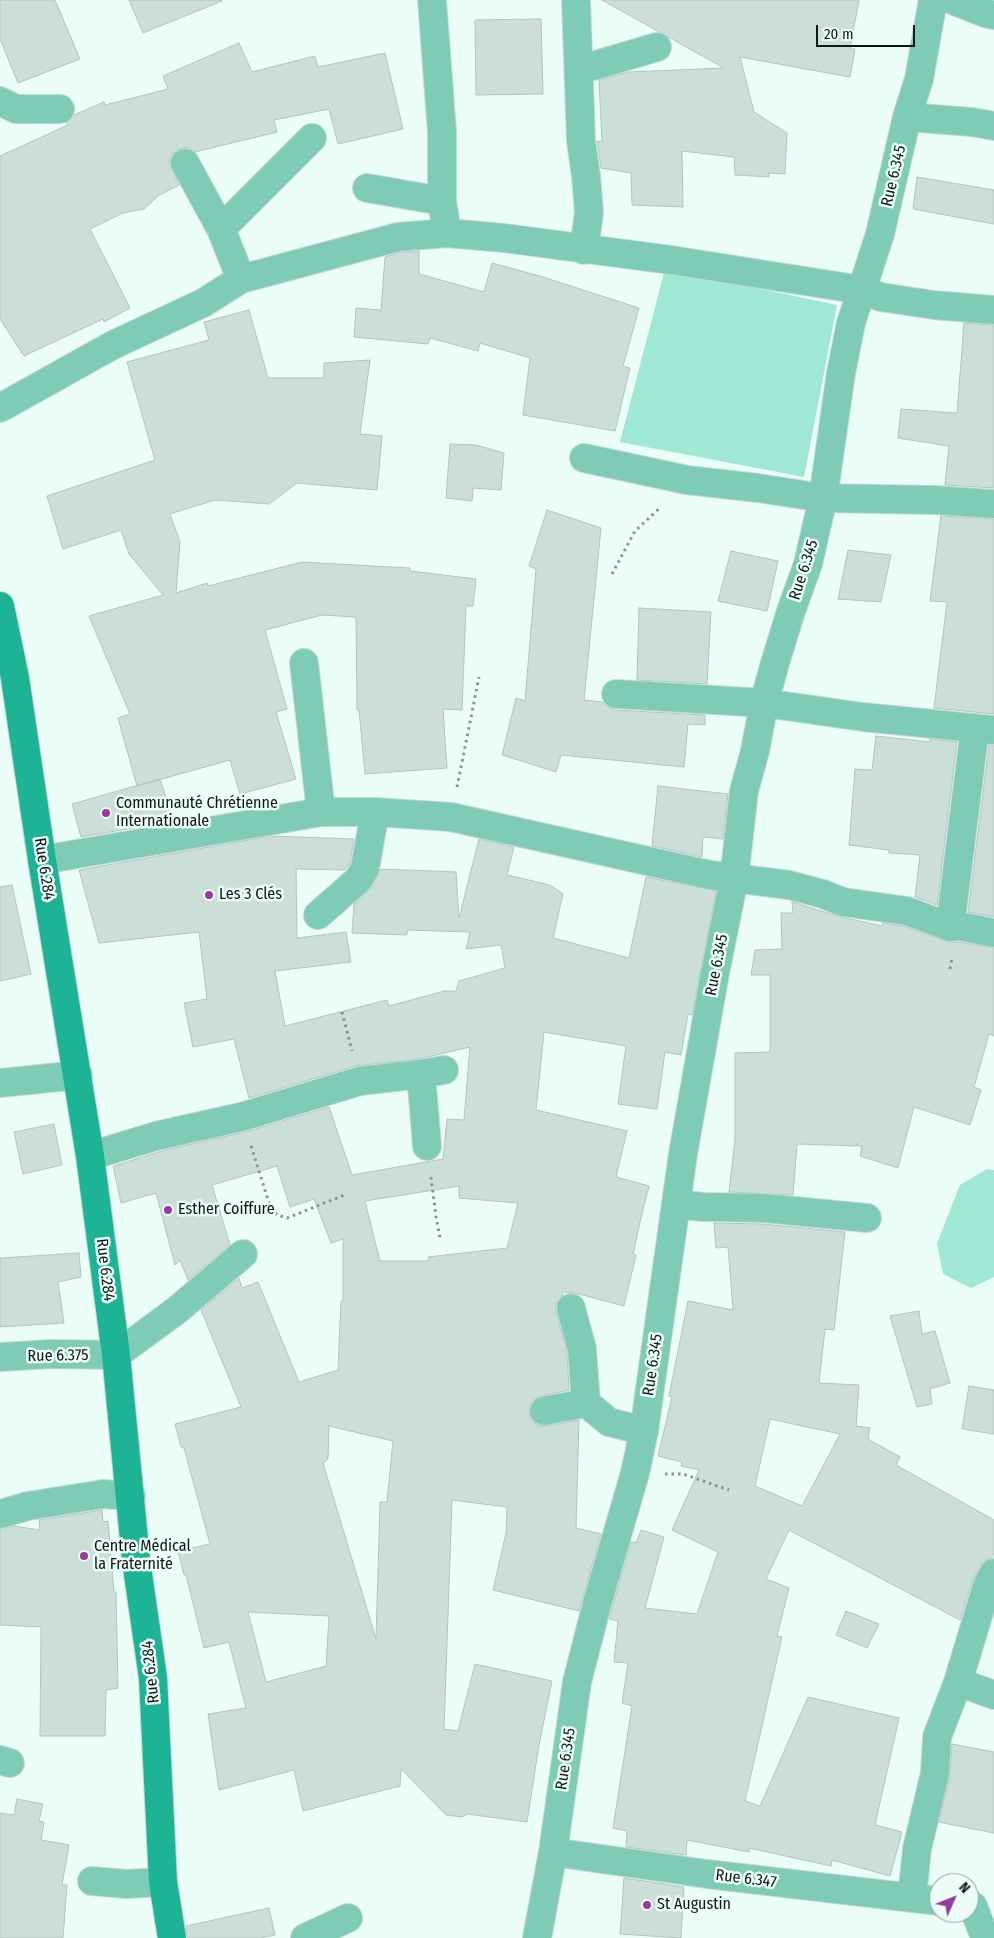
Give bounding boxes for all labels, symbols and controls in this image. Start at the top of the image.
scale bar [819,15,918,47]
text: 20 m [824,25,854,43]
street label: Rue 6.345 [878,143,910,209]
street label: Rue 6.345 [785,537,823,603]
place label: Communauté Chrétienne Internationale [116,794,278,832]
marker: Communauté Chrétienne Internationale [100,807,112,819]
street label: Rue 6.284 [30,836,58,902]
place label: Les 3 Clés [219,885,282,905]
marker: Les 3 Clés [203,889,215,901]
street label: Rue 6.345 [702,933,732,997]
place label: Esther Coiffure [178,1200,275,1220]
marker: Esther Coiffure [162,1204,174,1216]
street label: Rue 6.284 [92,1238,118,1302]
street label: Rue 6.345 [639,1333,667,1397]
street label: Rue 6.375 [27,1346,89,1366]
place label: Centre Médical la Fraternité [94,1537,191,1575]
marker: Centre Médical la Fraternité [78,1550,90,1562]
street label: Rue 6.284 [138,1640,164,1704]
street label: Rue 6.345 [552,1727,580,1791]
street label: Rue 6.347 [714,1866,778,1892]
north arrow [929,1873,979,1923]
text: N [955,1879,973,1897]
place label: St Augustin [657,1895,731,1915]
marker: St Augustin [641,1899,653,1911]

